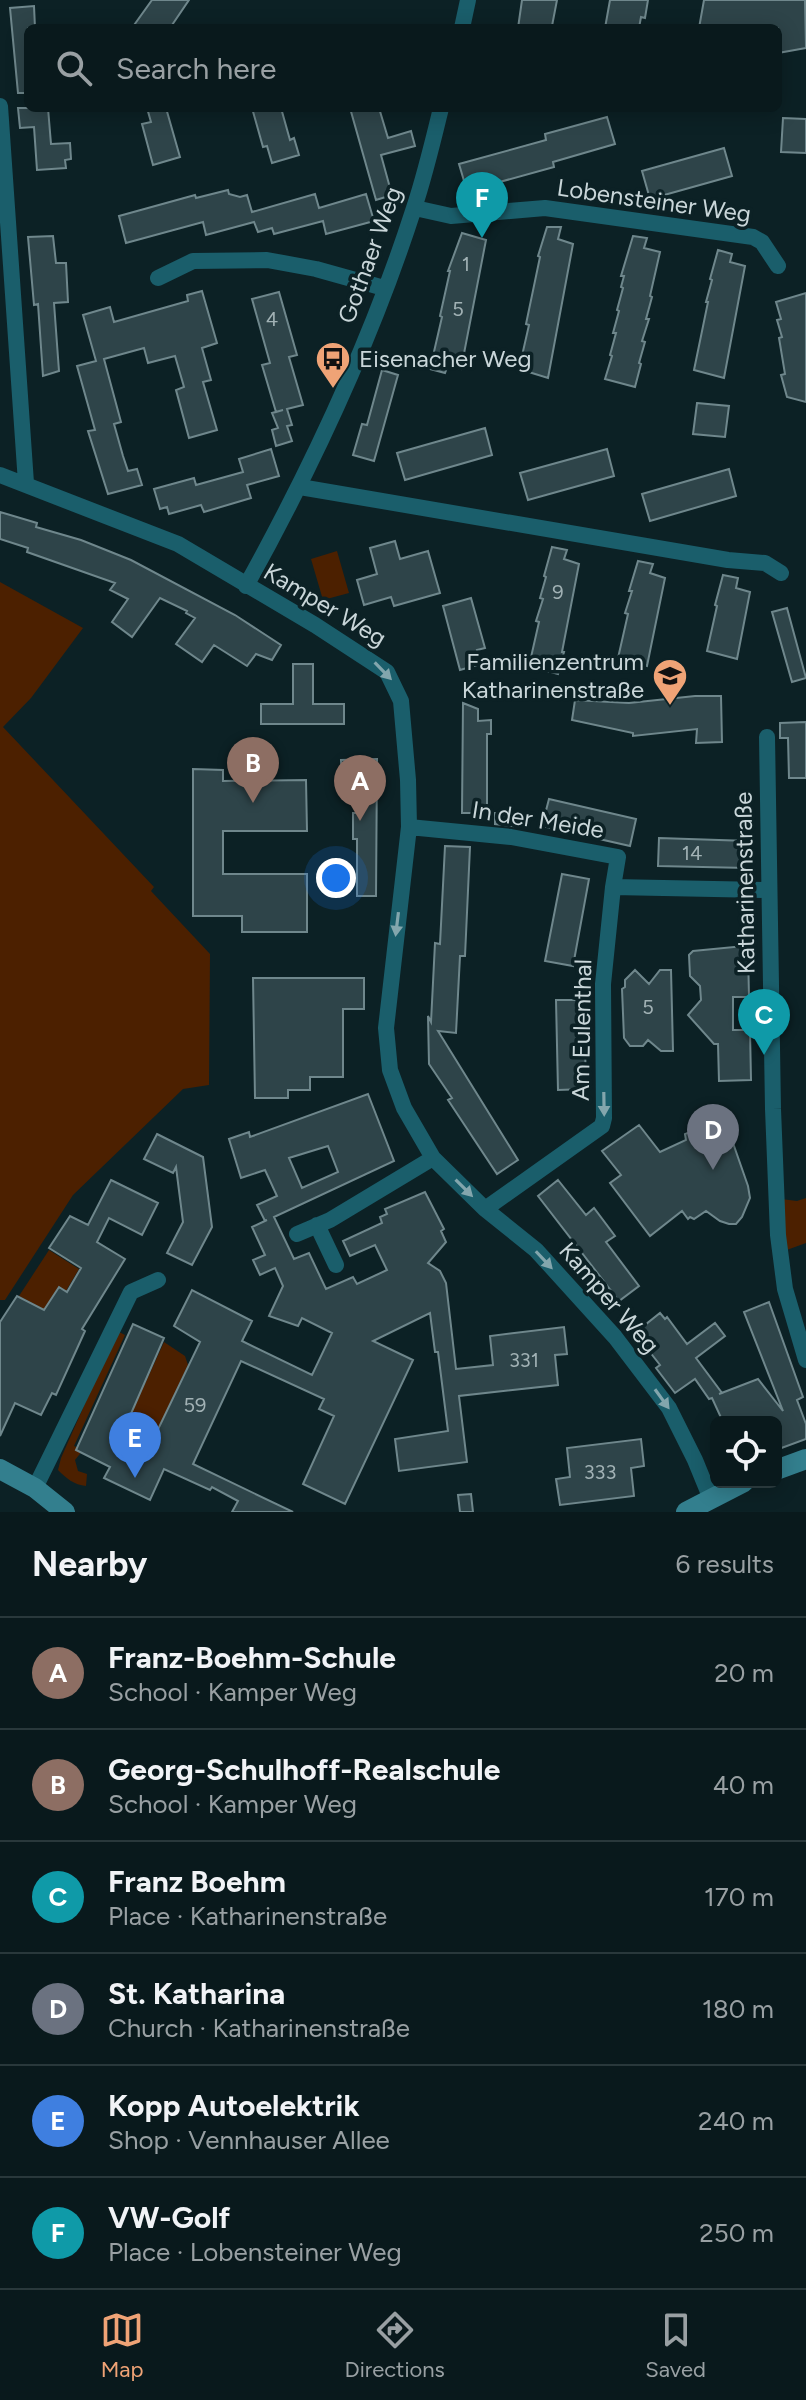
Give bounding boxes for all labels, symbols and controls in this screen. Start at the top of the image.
search box [24,24,782,112]
icon: search [52,46,96,90]
text: Search here [116,50,276,87]
pin: F [456,172,508,238]
street label: Lobensteiner Weg [555,173,753,228]
street label: Gothaer Weg [331,183,408,327]
house number: 1 [462,252,470,276]
house number: 5 [452,297,464,321]
house number: 4 [266,307,278,331]
bus stop icon: Eisenacher Weg [314,340,352,390]
place label: Eisenacher Weg [359,344,531,373]
street label: Kamper Weg [259,557,392,652]
house number: 9 [552,580,564,604]
place label: Familienzentrum Katharinenstraße [462,647,644,704]
school or university icon: Familienzentrum Katharinenstraße [651,657,689,707]
one-way arrow [373,661,391,680]
pin: B [227,737,279,803]
pin: A [334,755,386,821]
street label: Katharinenstraße [728,792,761,974]
street label: In der Meide [470,795,606,844]
house number: 14 [682,841,702,865]
your location [316,858,356,898]
one-way arrow [391,912,404,937]
street label: Am Eulenthal [566,959,597,1101]
pin: C [738,989,790,1055]
house number: 5 [642,995,654,1019]
one-way arrow [598,1092,610,1117]
pin: D [687,1104,739,1170]
one-way arrow [454,1178,473,1197]
street label: Kamper Weg [553,1236,665,1359]
one-way arrow [535,1250,553,1269]
house number: 331 [509,1348,539,1372]
one-way arrow [653,1389,669,1410]
house number: 59 [184,1393,206,1417]
pin: E [109,1412,161,1478]
map controls [710,1416,782,1488]
button: locate [710,1416,782,1488]
house number: 333 [584,1460,616,1484]
text: Nearby [32,1544,147,1585]
text: 6 results [676,1548,774,1580]
text: Franz-Boehm-Schule [108,1639,396,1676]
text: A [49,1657,67,1689]
text: 20 m [714,1657,774,1689]
text: School · Kamper Weg [108,1676,357,1708]
text: Georg-Schulhoff-Realschule [108,1751,500,1788]
text: B [50,1769,66,1801]
text: 40 m [713,1769,774,1801]
text: School · Kamper Weg [108,1788,357,1820]
text: Franz Boehm [108,1863,286,1900]
text: C [49,1881,67,1913]
text: 170 m [704,1881,774,1913]
text: Place · Katharinenstraße [108,1900,387,1932]
text: St. Katharina [108,1975,285,2012]
text: D [49,1993,67,2025]
text: 180 m [702,1993,774,2025]
text: Church · Katharinenstraße [108,2012,410,2044]
text: Kopp Autoelektrik [108,2087,360,2124]
text: E [50,2105,66,2137]
text: 240 m [698,2105,774,2137]
text: Shop · Vennhauser Allee [108,2124,390,2156]
text: VW-Golf [108,2199,230,2236]
text: F [51,2217,65,2249]
text: 250 m [699,2217,774,2249]
text: Place · Lobensteiner Weg [108,2236,402,2268]
tab: Map [100,2308,144,2383]
tab: Directions [345,2308,445,2383]
tab: Saved [645,2308,706,2383]

